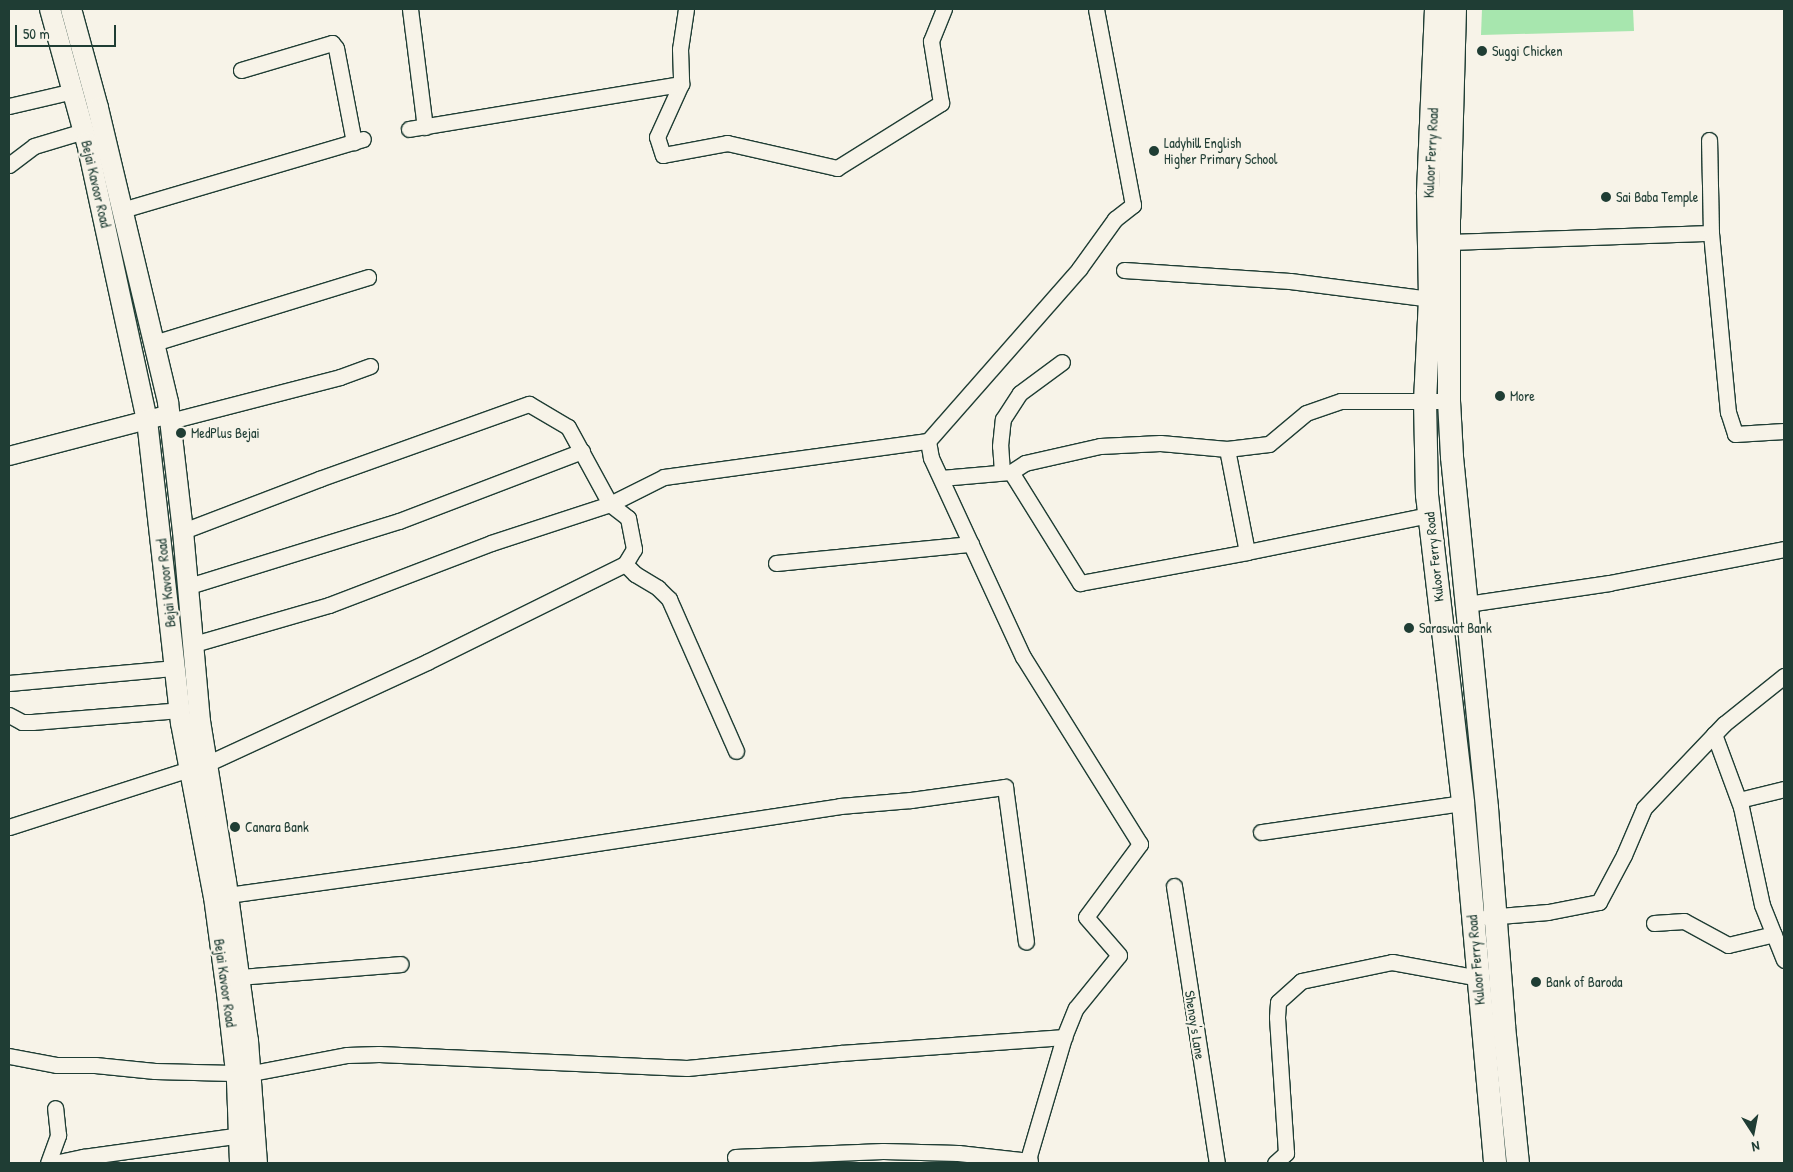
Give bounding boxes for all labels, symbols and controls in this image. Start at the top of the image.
scale bar [18,15,119,47]
text: 50 m [23,23,50,44]
place label: Suggi Chicken [1492,43,1563,59]
marker: Suggi Chicken [1476,45,1488,57]
street label: Kuloor Ferry Road [1420,108,1442,198]
place label: Ladyhill English Higher Primary School [1164,135,1278,168]
street label: Bejai Kavoor Road [78,139,114,229]
marker: Ladyhill English Higher Primary School [1148,145,1160,157]
place label: Sai Baba Temple [1616,189,1698,205]
marker: Sai Baba Temple [1600,191,1612,203]
place label: More [1510,388,1535,404]
marker: More [1494,390,1506,402]
place label: MedPlus Bejai [191,425,260,441]
marker: MedPlus Bejai [175,427,187,439]
street label: Kuloor Ferry Road [1421,511,1447,603]
street label: Bejai Kavoor Road [153,538,179,628]
place label: Saraswat Bank [1419,620,1492,636]
marker: Saraswat Bank [1403,622,1415,634]
place label: Canara Bank [245,819,309,835]
marker: Canara Bank [229,821,241,833]
street label: Kuloor Ferry Road [1464,914,1488,1006]
street label: Bejai Kavoor Road [210,938,240,1028]
place label: Bank of Baroda [1546,974,1622,990]
marker: Bank of Baroda [1530,976,1542,988]
street label: Shenoy's Lane [1181,989,1209,1061]
north arrow [1728,1107,1778,1157]
text: N [1750,1137,1761,1157]

